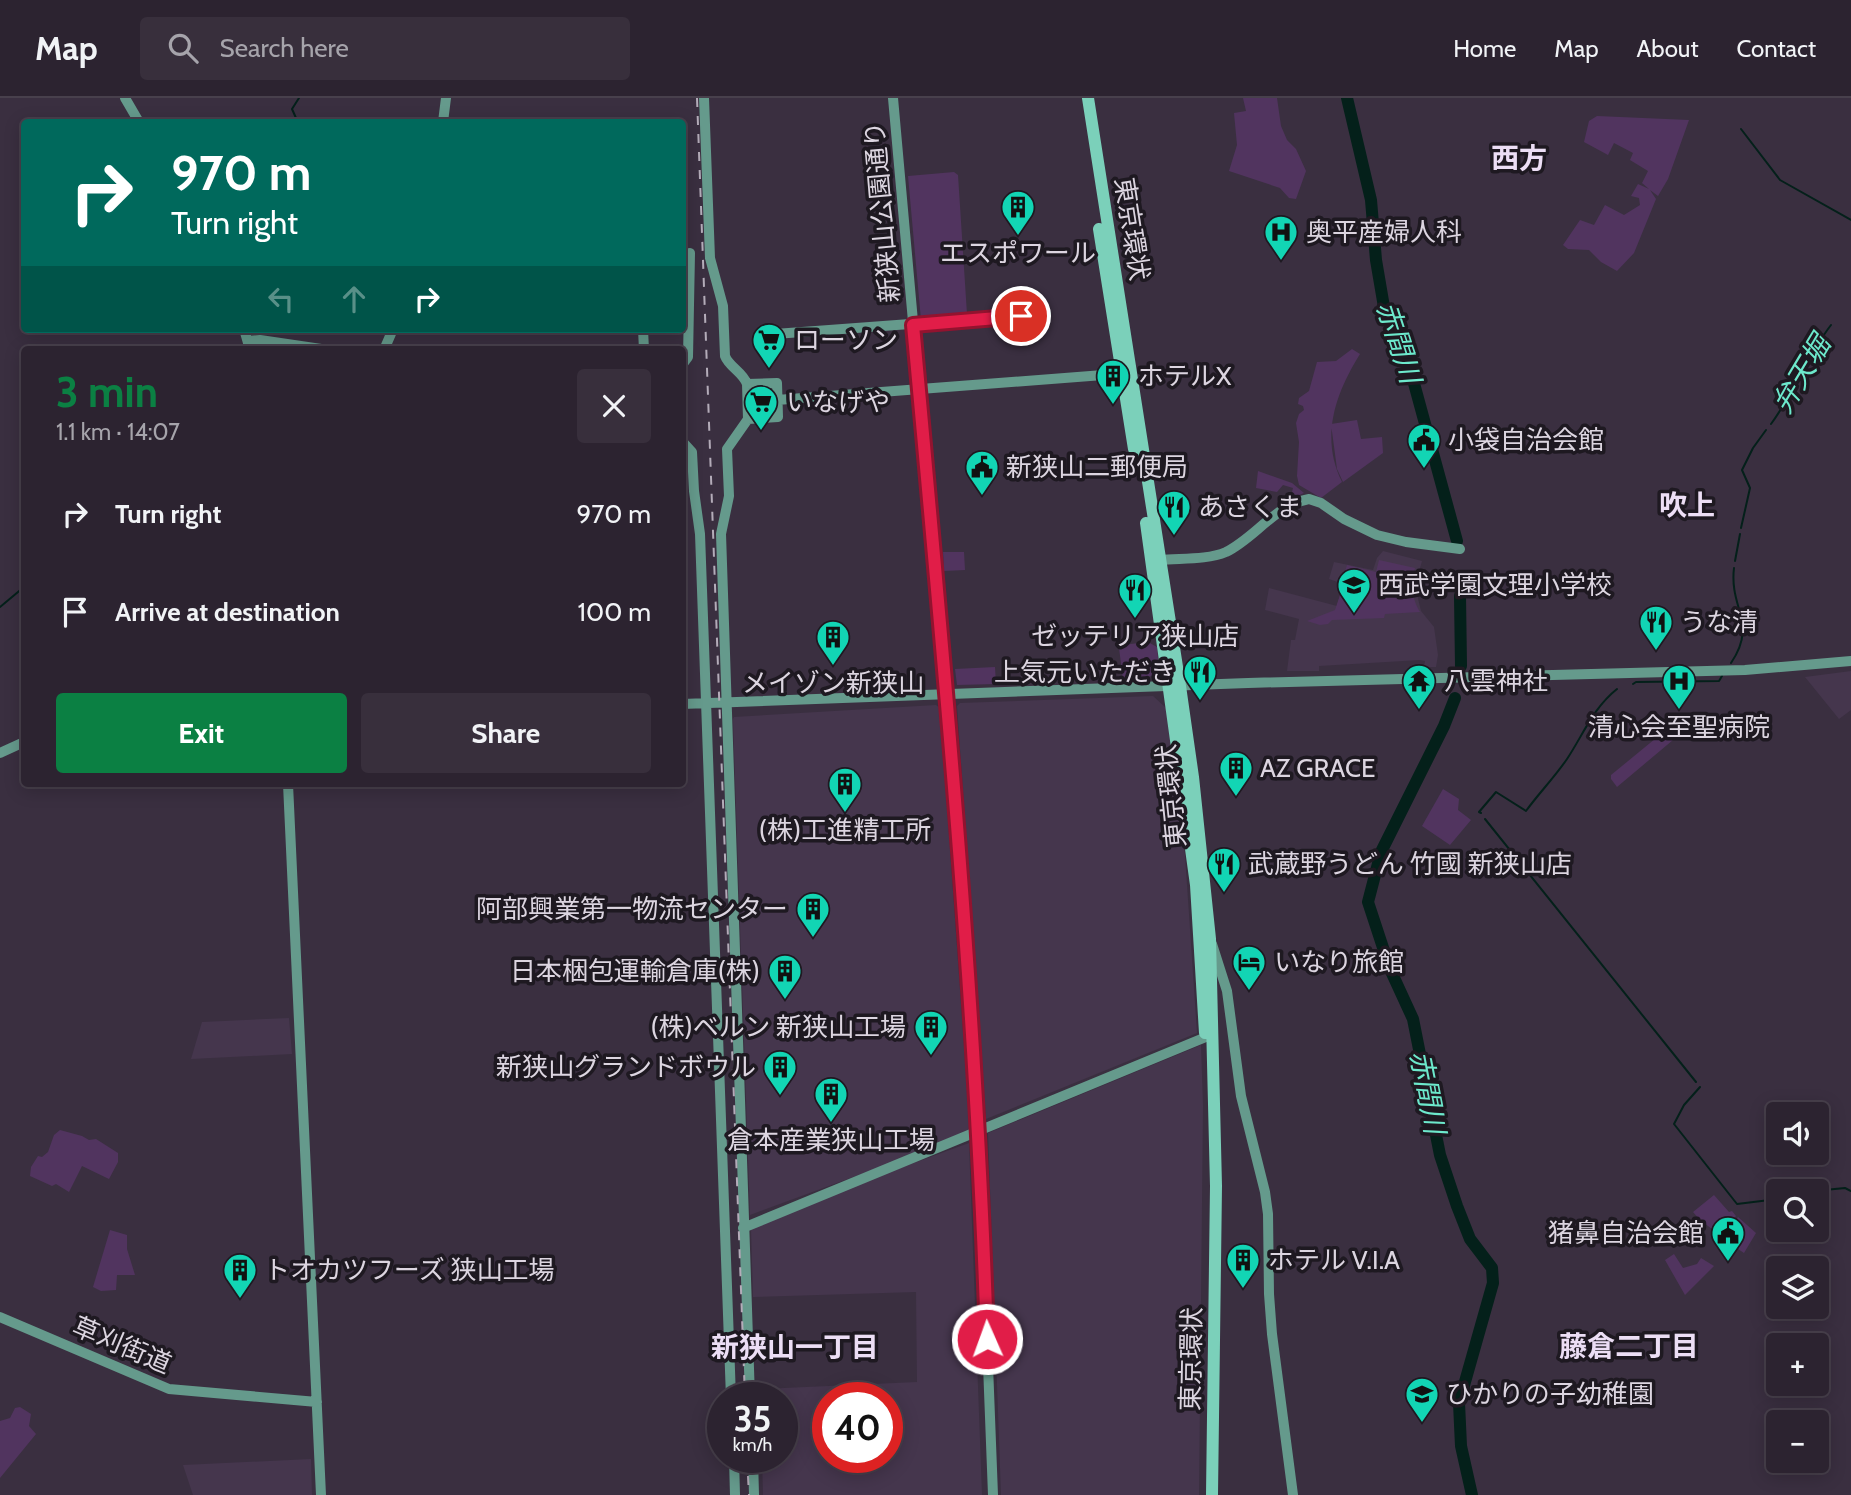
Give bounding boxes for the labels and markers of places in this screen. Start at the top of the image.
building icon: エスポワール [999,188,1037,237]
hospital icon: 奥平産婦人科 [1262,213,1300,262]
place label: 奥平産婦人科 [1306,216,1462,248]
place label: エスポワール [940,237,1096,269]
pin [991,286,1051,346]
supermarket icon: ローソン [750,321,788,370]
place label: ローソン [794,324,898,356]
building icon: ホテルX [1094,357,1132,406]
place label: ホテルX [1138,360,1232,392]
supermarket icon: いなげや [742,383,780,432]
place label: いなげや [786,386,890,418]
public building icon: 小袋自治会館 [1405,421,1443,470]
place label: 小袋自治会館 [1448,424,1604,456]
public building icon: 新狭山二郵便局 [963,448,1001,497]
place label: 新狭山二郵便局 [1006,451,1188,483]
restaurant icon: あさくま [1155,488,1193,537]
place label: あさくま [1198,491,1302,523]
school or university icon: 西武学園文理小学校 [1335,566,1373,615]
place label: 西武学園文理小学校 [1378,569,1612,601]
restaurant icon: ゼッテリア狭山店 [1116,571,1154,620]
restaurant icon: うな清 [1637,603,1675,652]
place label: うな清 [1680,606,1758,638]
building icon: メイゾン新狭山 [814,618,852,667]
place label: ゼッテリア狭山店 [1031,620,1239,652]
restaurant icon: 上気元いただき [1181,653,1219,702]
place label: 上気元いただき [994,656,1176,688]
temple icon: 八雲神社 [1400,662,1438,711]
hospital icon: 清心会至聖病院 [1660,662,1698,711]
place label: 八雲神社 [1444,665,1548,697]
place label: メイゾン新狭山 [742,667,924,699]
place label: 清心会至聖病院 [1588,711,1770,743]
building icon: AZ GRACE [1217,749,1255,798]
place label: AZ GRACE [1260,752,1375,784]
building icon: (株)工進精工所 [826,765,864,814]
place label: (株)工進精工所 [759,814,931,846]
restaurant icon: 武蔵野うどん 竹國 新狭山店 [1205,845,1243,894]
place label: 武蔵野うどん 竹國 新狭山店 [1248,848,1572,880]
building icon: 阿部興業第一物流センター [794,890,832,939]
place label: 阿部興業第一物流センター [476,893,788,925]
hotel icon: いなり旅館 [1230,943,1268,992]
place label: いなり旅館 [1274,946,1404,978]
building icon: 日本梱包運輸倉庫(株) [766,952,804,1001]
place label: 日本梱包運輸倉庫(株) [510,955,760,987]
building icon: (株)ベルン 新狭山工場 [912,1008,950,1057]
place label: (株)ベルン 新狭山工場 [650,1011,906,1043]
building icon: 新狭山グランドボウル [761,1048,799,1097]
place label: 新狭山グランドボウル [496,1051,756,1083]
building icon: 倉本産業狭山工場 [812,1075,850,1124]
place label: 倉本産業狭山工場 [727,1124,935,1156]
public building icon: 猪鼻自治会館 [1709,1214,1747,1263]
place label: 猪鼻自治会館 [1548,1217,1704,1249]
building icon: ホテル V.I.A [1224,1241,1262,1290]
place label: ホテル V.I.A [1268,1244,1400,1276]
building icon: トオカツフーズ 狭山工場 [221,1251,259,1300]
place label: トオカツフーズ 狭山工場 [264,1254,555,1286]
school or university icon: ひかりの子幼稚園 [1403,1375,1441,1424]
place label: ひかりの子幼稚園 [1446,1378,1654,1410]

